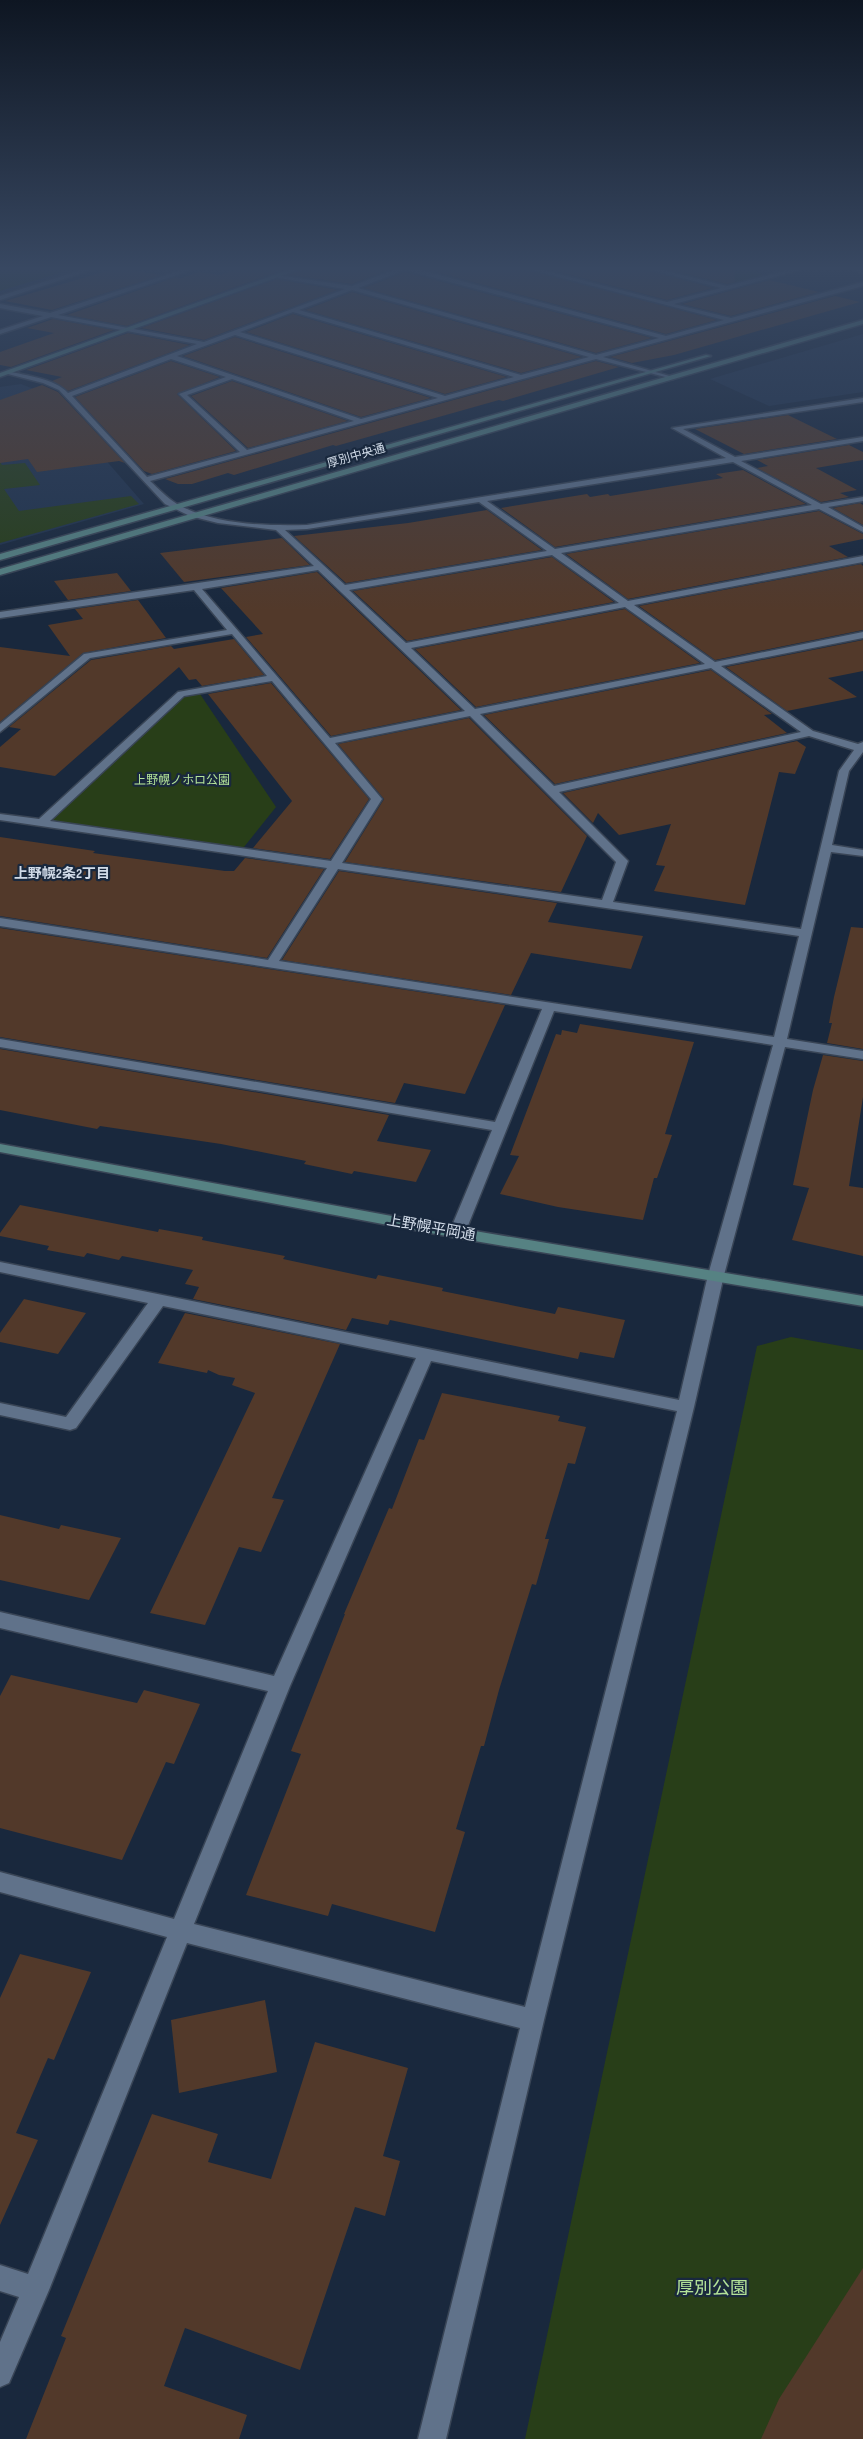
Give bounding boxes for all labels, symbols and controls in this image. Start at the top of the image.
street label: 厚別中央通 [325,441,387,471]
park label: 上野幌ノホロ公園 [134,773,230,788]
district label: 上野幌2条2丁目 [14,865,110,882]
street label: 上野幌平岡通 [385,1211,477,1245]
park label: 厚別公園 [676,2278,748,2299]

